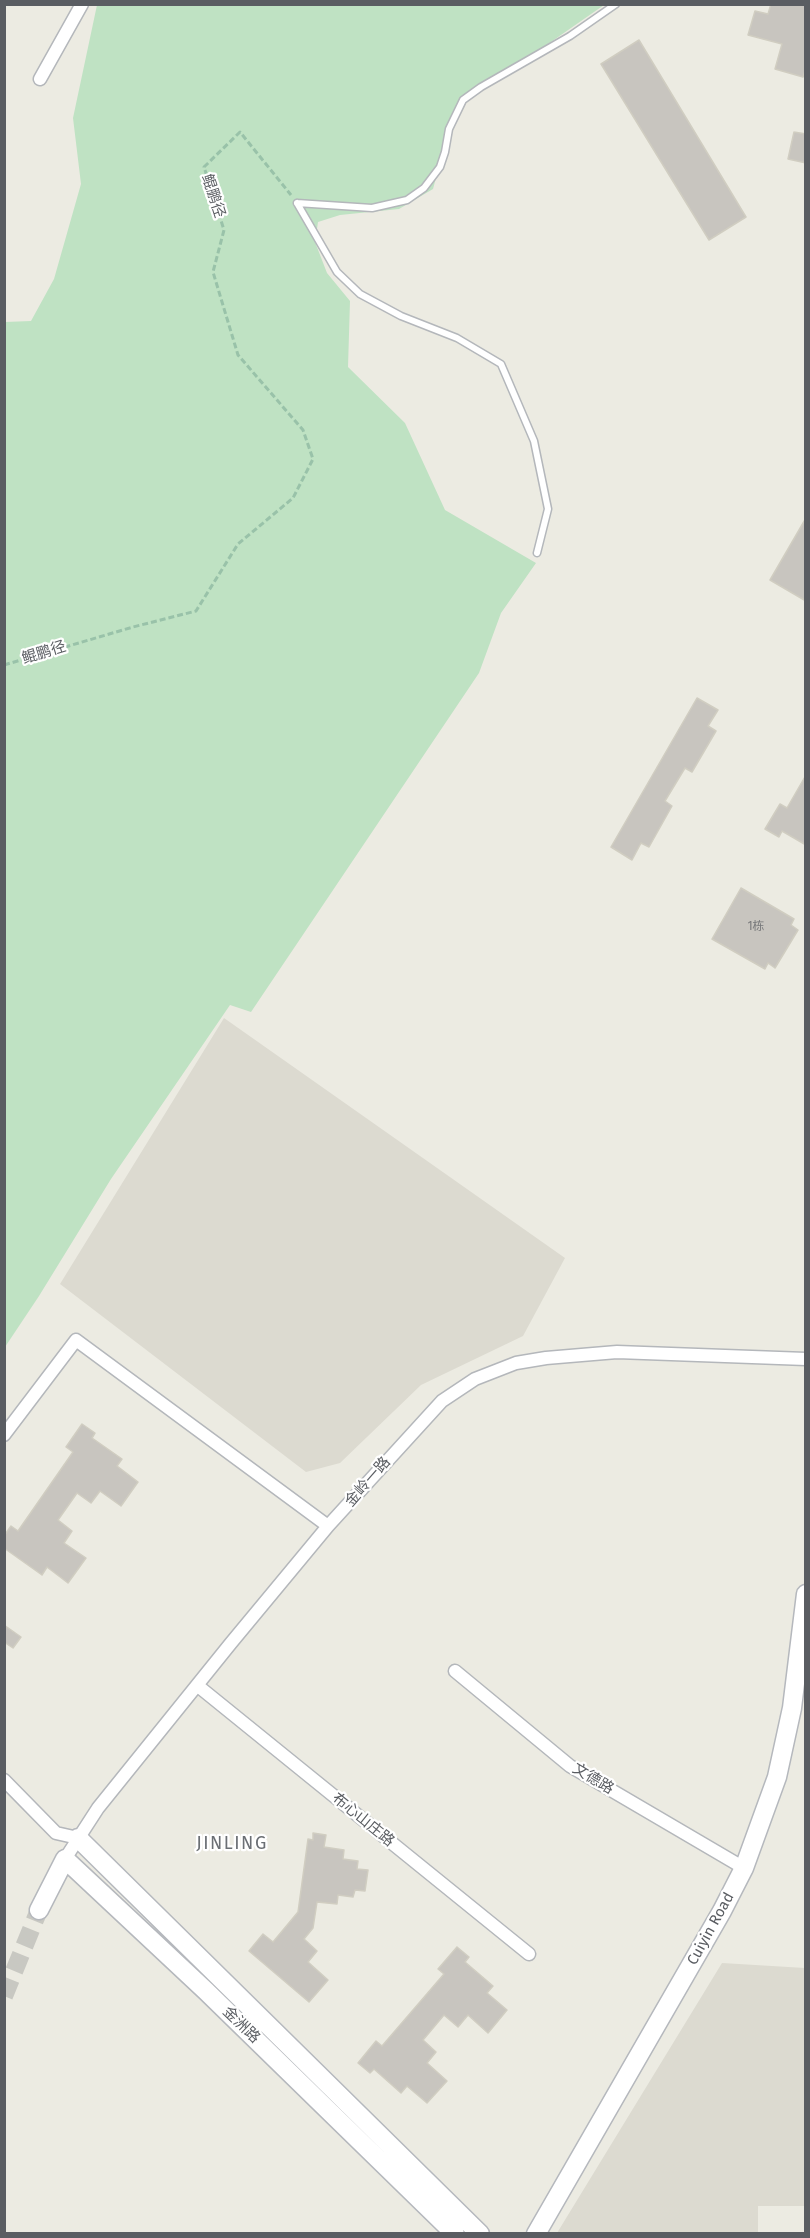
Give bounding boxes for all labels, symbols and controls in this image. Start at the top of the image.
street label: 鲲鹏径 [197,172,229,220]
street label: 鲲鹏径 [20,638,68,668]
house number: 1栋 [747,920,765,934]
street label: 金岭一路 [342,1453,394,1511]
street label: 文德路 [569,1760,617,1798]
street label: 布心山庄路 [328,1789,398,1851]
district label: JINLING [196,1833,268,1855]
street label: Cuiyin Road [684,1890,738,1968]
street label: 金洲路 [219,2003,263,2047]

